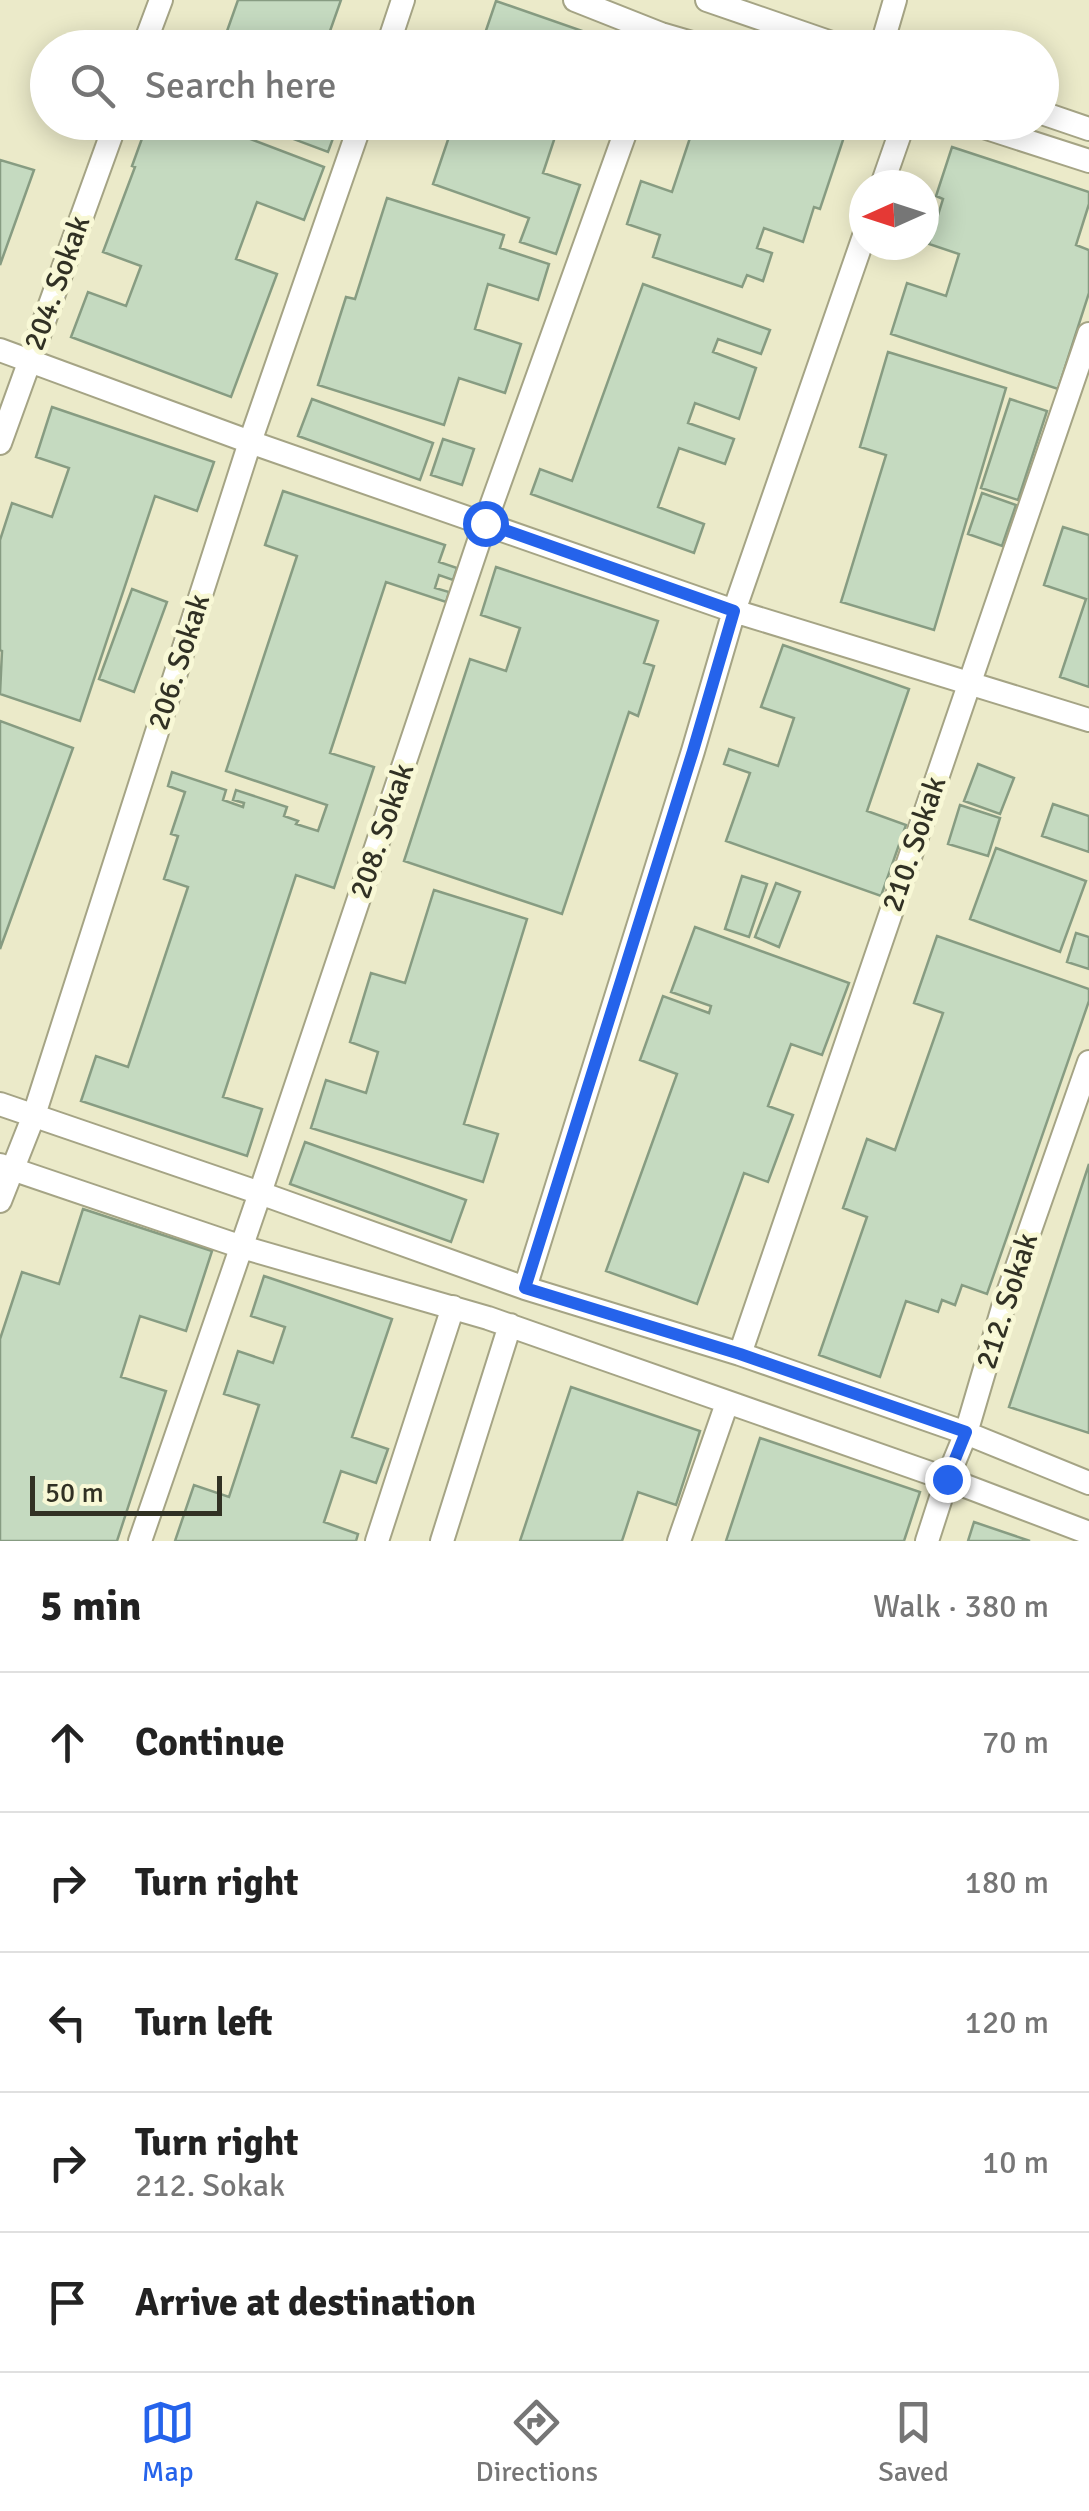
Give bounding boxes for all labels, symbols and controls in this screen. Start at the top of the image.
search box [30,30,1059,140]
icon: search [65,58,120,113]
text: Search here [145,62,337,109]
north arrow [849,170,939,260]
street label: 204. Sokak [16,211,98,355]
route start [463,501,509,547]
street label: 206. Sokak [140,589,218,735]
street label: 208. Sokak [342,758,422,904]
street label: 210. Sokak [874,771,954,917]
street label: 212. Sokak [968,1228,1046,1374]
route end [925,1457,971,1503]
scale bar [30,1471,222,1516]
text: 50 m [45,1476,104,1510]
text: 5 min [40,1581,141,1632]
text: Walk · 380 m [873,1587,1049,1626]
icon: ahead [40,1715,95,1770]
text: Continue [135,1719,285,1766]
text: 70 m [982,1723,1049,1762]
icon: right [40,1855,95,1910]
text: Turn right [135,1859,299,1906]
text: 180 m [965,1863,1049,1902]
icon: left [40,1995,95,2050]
text: Turn left [135,1999,273,2046]
text: 120 m [965,2003,1049,2042]
text: Turn right [135,2119,299,2166]
icon: right [40,2135,95,2190]
text: 10 m [982,2143,1049,2182]
text: 212. Sokak [135,2166,285,2205]
icon: arrive [40,2275,95,2330]
text: Arrive at destination [135,2279,476,2326]
tab: Map [140,2395,195,2489]
tab: Directions [476,2395,598,2489]
tab: Saved [878,2395,949,2489]

